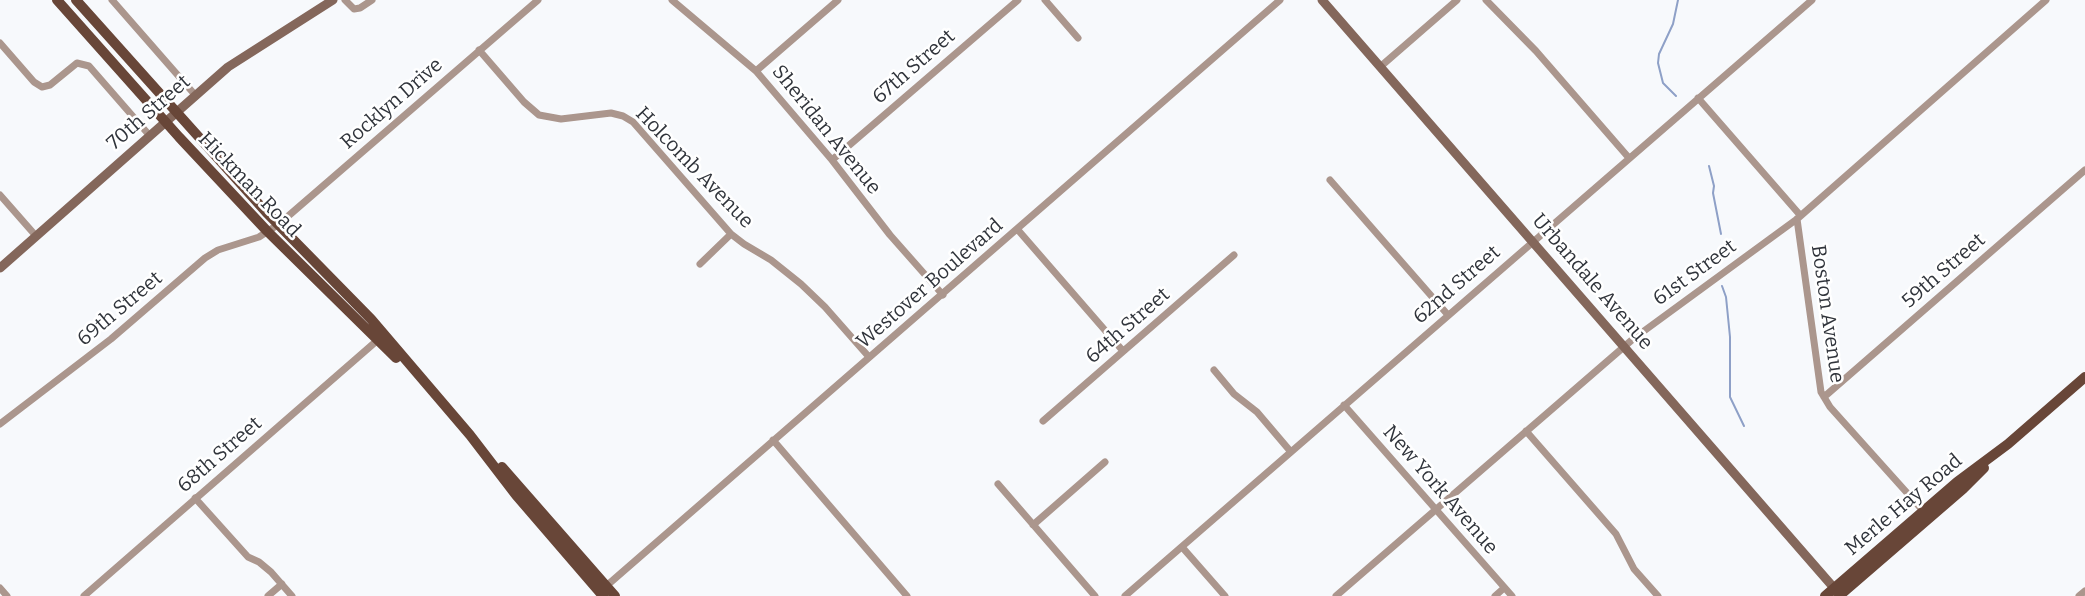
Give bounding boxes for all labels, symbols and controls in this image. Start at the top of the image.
street label: 67th Street [868,25,960,109]
street label: Rocklyn Drive [336,53,448,155]
street label: Sheridan Avenue [767,61,885,199]
street label: 70th Street [102,70,196,156]
street label: Holcomb Avenue [630,102,758,234]
street label: Hickman Road [193,128,305,242]
street label: Urbandale Avenue [1526,209,1658,355]
street label: Westover Boulevard [852,214,1008,354]
street label: 59th Street [1898,228,1990,314]
street label: 61st Street [1649,235,1741,311]
street label: 62nd Street [1409,241,1505,329]
street label: Boston Avenue [1805,243,1849,385]
street label: 69th Street [73,267,167,351]
street label: 64th Street [1081,283,1175,369]
street label: 68th Street [173,412,267,498]
street label: New York Avenue [1377,421,1503,559]
street label: Merle Hay Road [1841,449,1967,561]

